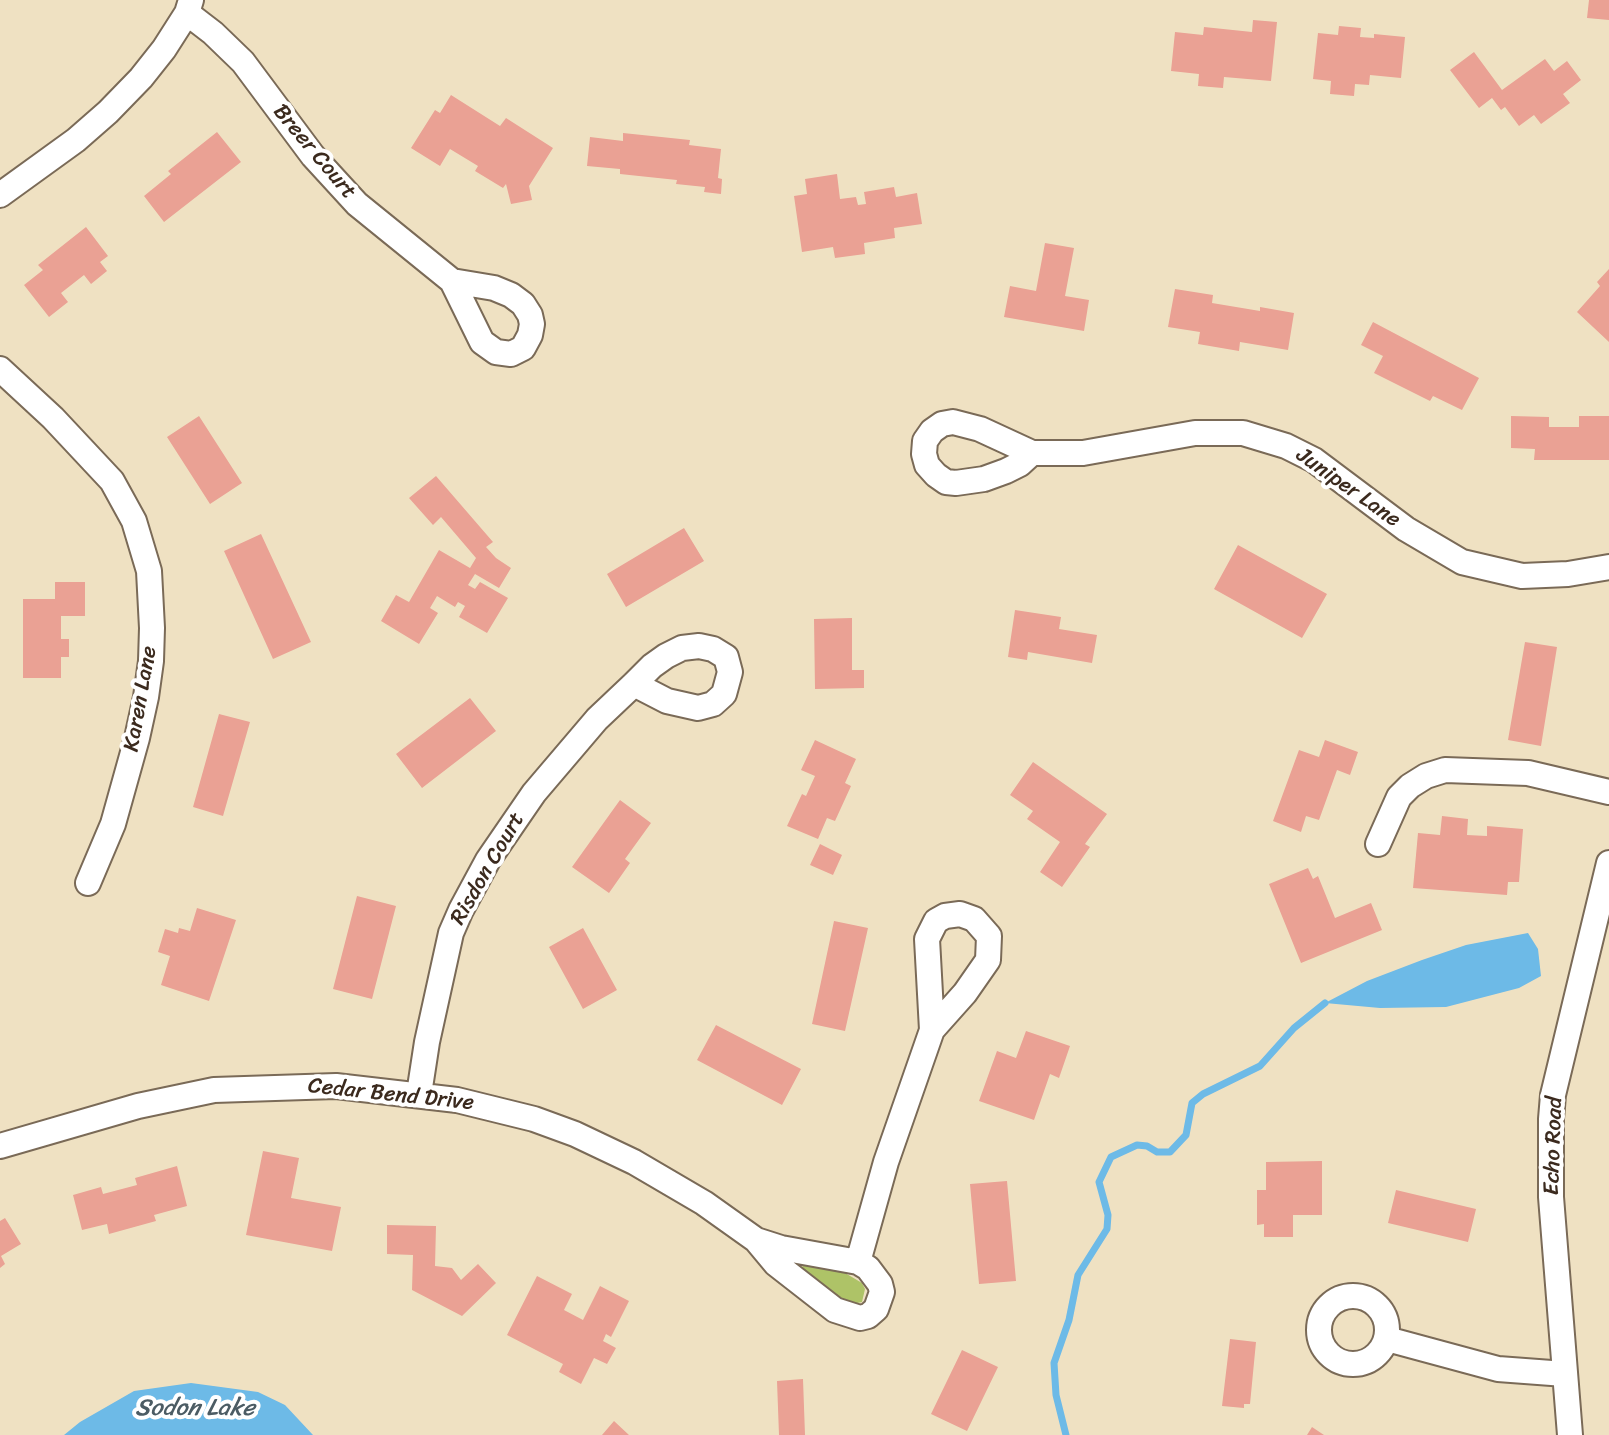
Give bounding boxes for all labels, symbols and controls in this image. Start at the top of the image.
street label: Breer Court [267,99,361,205]
street label: Juniper Lane [1291,442,1405,534]
street label: Karen Lane [119,644,163,754]
street label: Risdon Court [445,808,531,930]
street label: Cedar Bend Drive [307,1073,475,1117]
street label: Echo Road [1539,1096,1569,1196]
water label: Sodon Lake [135,1395,255,1423]

